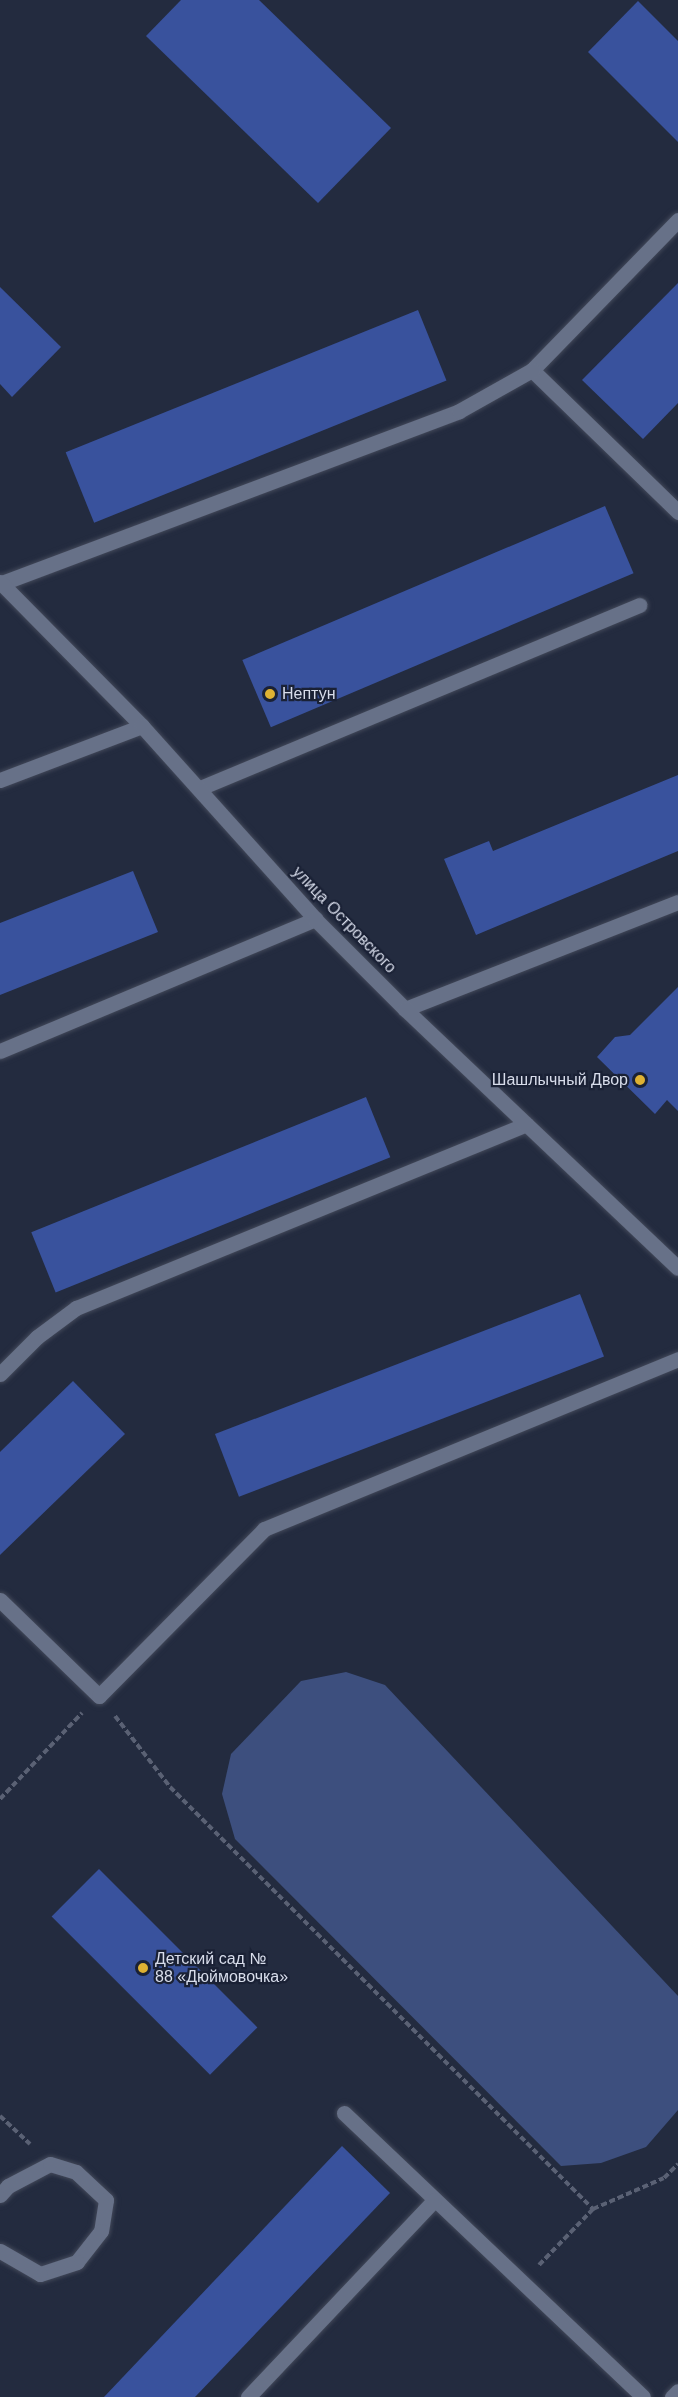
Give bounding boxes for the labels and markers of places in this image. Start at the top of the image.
place label: Нептун [282,684,335,704]
marker: Нептун [263,687,277,701]
place label: Шашлычный Двор [492,1070,628,1090]
marker: Шашлычный Двор [633,1073,647,1087]
place label: Детский сад № 88 «Дюймовочка» [155,1949,288,1987]
marker: Детский сад № 88 «Дюймовочка» [136,1961,150,1975]

